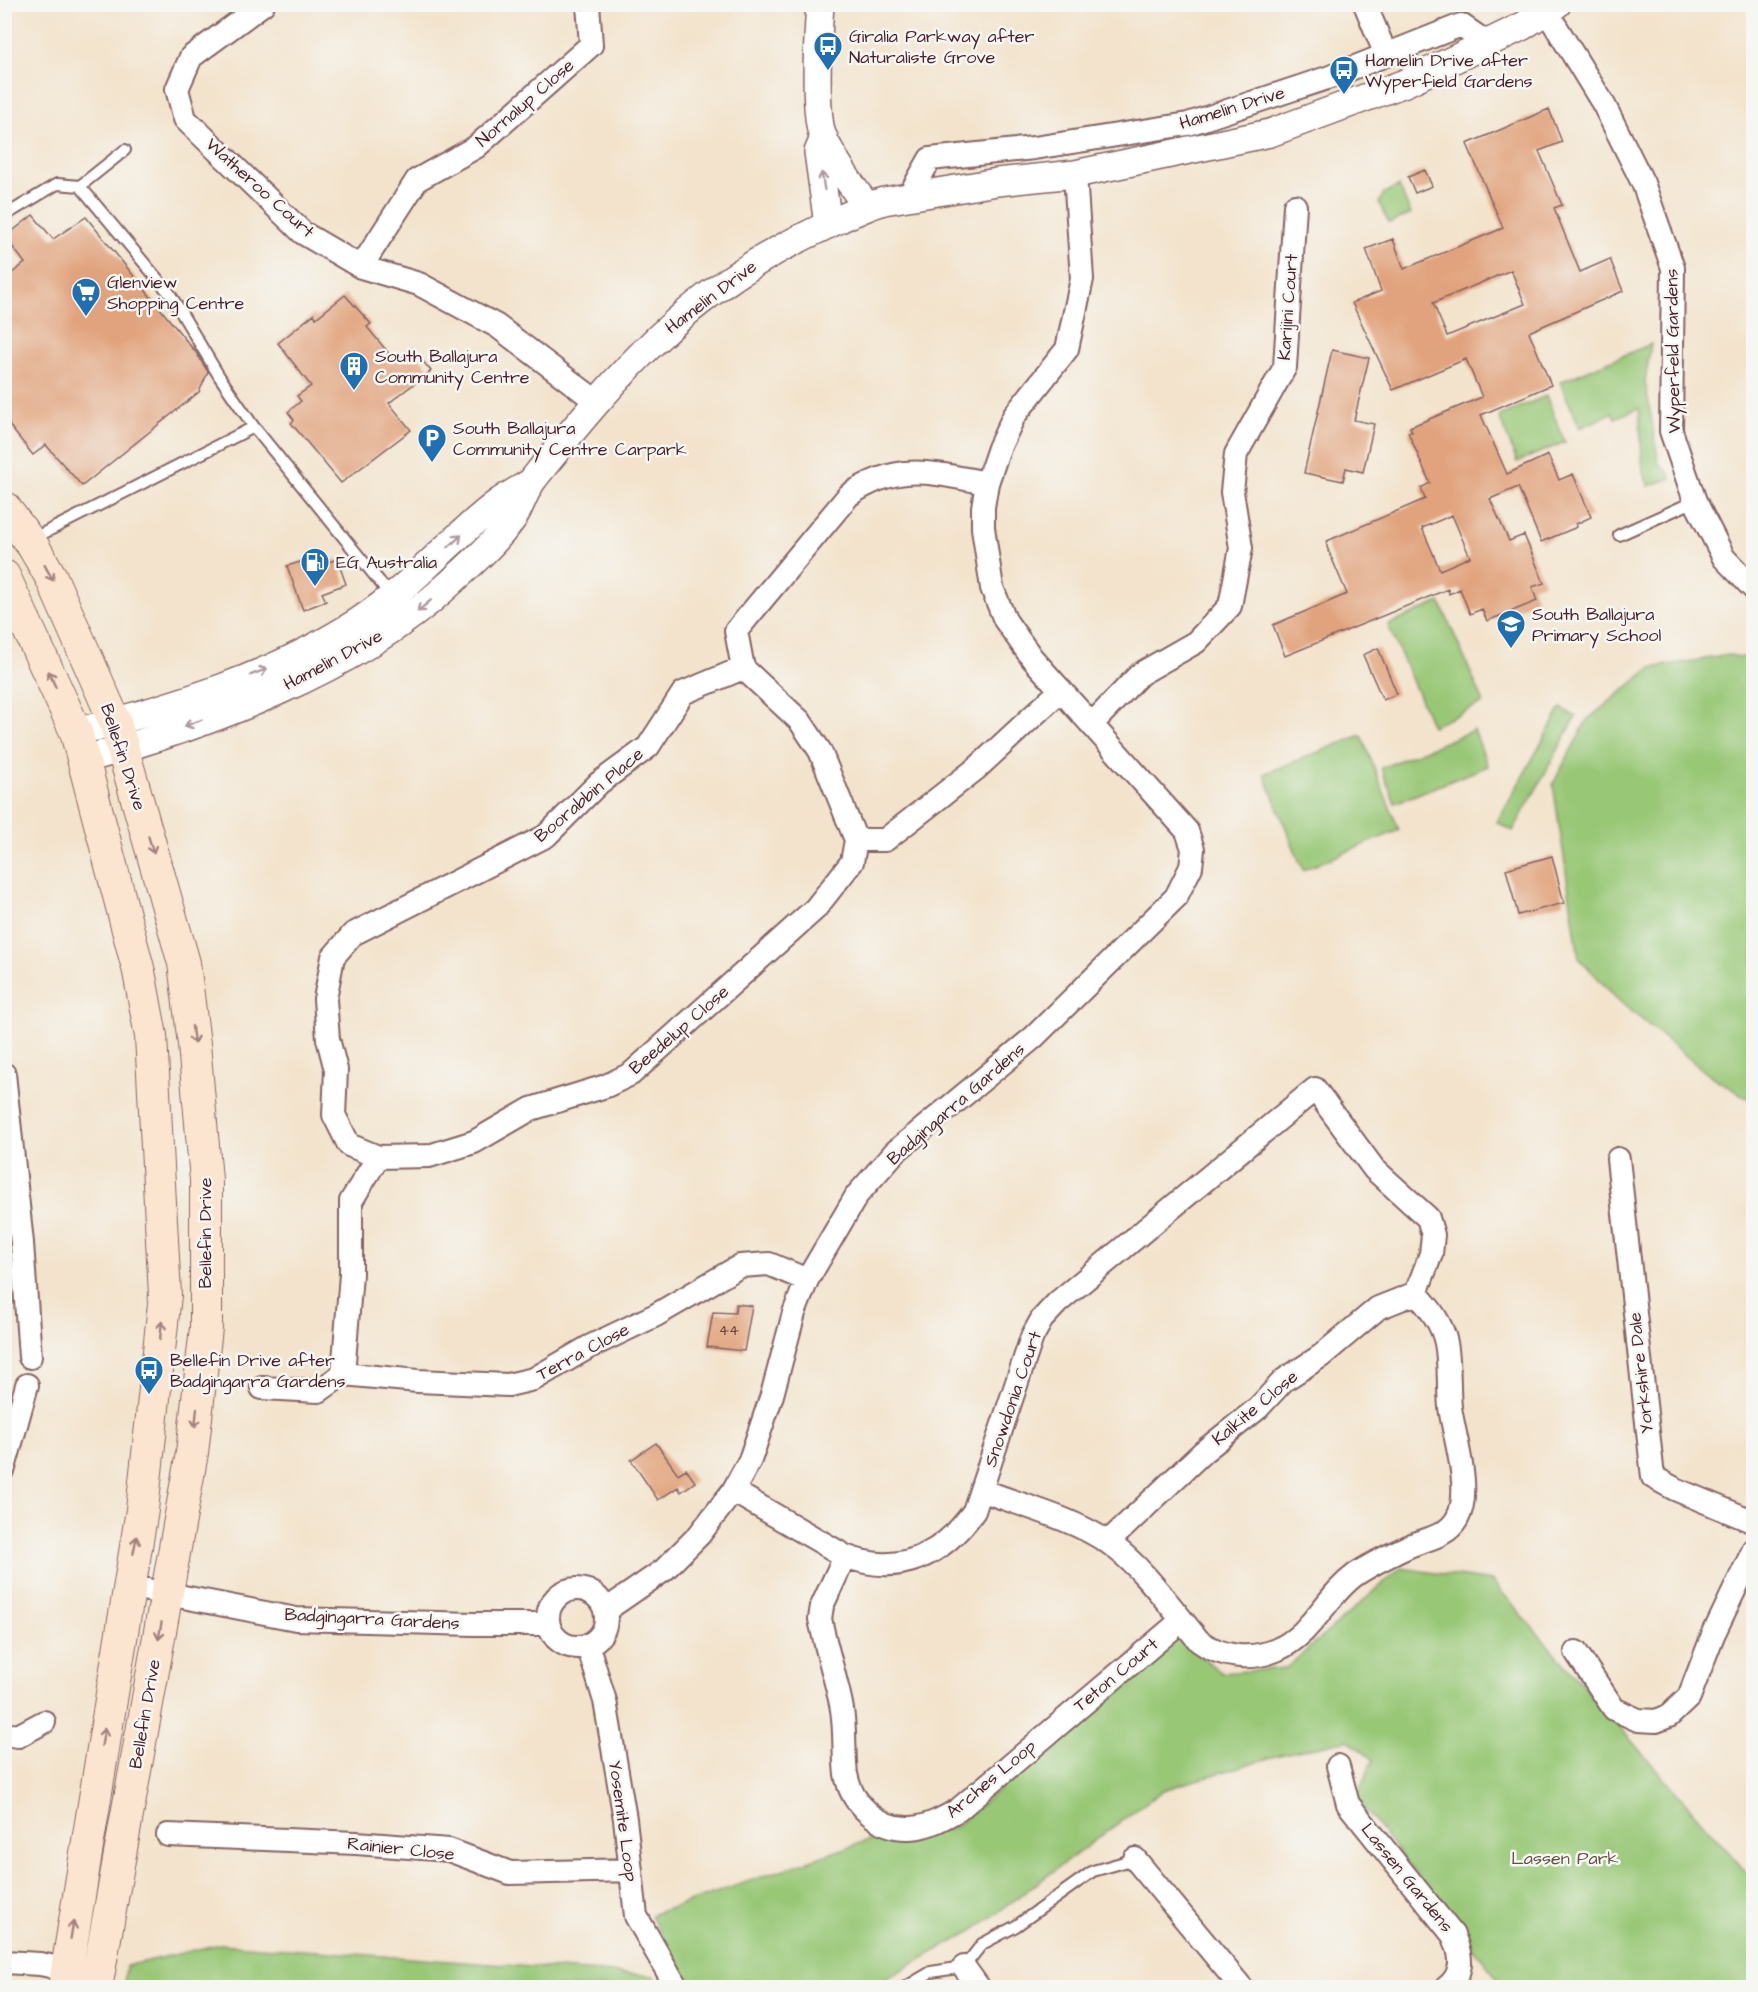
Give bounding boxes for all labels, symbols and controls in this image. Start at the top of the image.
place label: Giralia Parkway after Naturaliste Grove [849,24,1034,70]
bus stop icon: Giralia Parkway after Naturaliste Grove [812,30,844,72]
place label: Hamelin Drive after Wyperfield Gardens [1365,48,1532,95]
street label: Nornalup Close [470,53,580,153]
bus stop icon: Hamelin Drive after Wyperfield Gardens [1328,54,1360,96]
street label: Hamelin Drive [1176,80,1288,136]
street label: Watheroo Court [200,132,320,244]
one-way arrow [817,172,828,191]
street label: Karijini Court [1272,252,1304,361]
street label: Hamelin Drive [660,254,762,340]
street label: Wyperfeld Gardens [1659,268,1688,434]
place label: Glenview Shopping Centre [107,270,245,317]
supermarket icon: Glenview Shopping Centre [70,276,102,318]
place label: South Ballajura Community Centre [375,344,530,391]
building icon: South Ballajura Community Centre [338,350,370,392]
place label: South Ballajura Community Centre Carpark [453,416,687,463]
parking icon: South Ballajura Community Centre Carpark [416,422,448,464]
one-way arrow [447,535,462,549]
fuel station icon: EG Australia [299,546,331,588]
place label: EG Australia [336,550,437,575]
one-way arrow [43,564,55,581]
one-way arrow [416,599,432,612]
place label: South Ballajura Primary School [1532,602,1661,649]
school or university icon: South Ballajura Primary School [1495,608,1527,650]
street label: Hamelin Drive [279,623,387,697]
one-way arrow [249,666,268,677]
one-way arrow [46,670,57,688]
street label: Bellefin Drive [94,700,152,814]
one-way arrow [185,718,203,729]
street label: Boorabbin Place [529,742,649,848]
one-way arrow [146,836,157,855]
street label: Beedelup Close [624,979,735,1080]
one-way arrow [188,1025,199,1045]
street label: Badgingarra Gardens [882,1037,1031,1172]
street label: Bellefin Drive [193,1177,218,1288]
street label: Yorkshire Dale [1622,1311,1660,1435]
street label: Terra Close [532,1317,634,1387]
house number: 44 [719,1320,739,1341]
one-way arrow [156,1321,167,1341]
street label: Snowdonia Court [978,1327,1048,1470]
place label: Bellefin Drive after Badgingarra Gardens [170,1348,345,1395]
bus stop icon: Bellefin Drive after Badgingarra Gardens [133,1354,165,1396]
street label: Kalkite Close [1207,1364,1304,1451]
one-way arrow [190,1408,201,1428]
one-way arrow [130,1535,141,1555]
street label: Badgingarra Gardens [284,1602,460,1637]
one-way arrow [154,1621,165,1641]
street label: Teton Court [1068,1632,1164,1718]
street label: Bellefin Drive [123,1657,167,1771]
one-way arrow [98,1728,109,1747]
street label: Arches Loop [941,1734,1041,1824]
street label: Yosemite Loop [602,1759,644,1883]
street label: Lassen Gardens [1355,1818,1459,1938]
street label: Rainier Close [346,1831,456,1867]
park label: Lassen Park [1511,1846,1619,1871]
one-way arrow [66,1920,77,1940]

